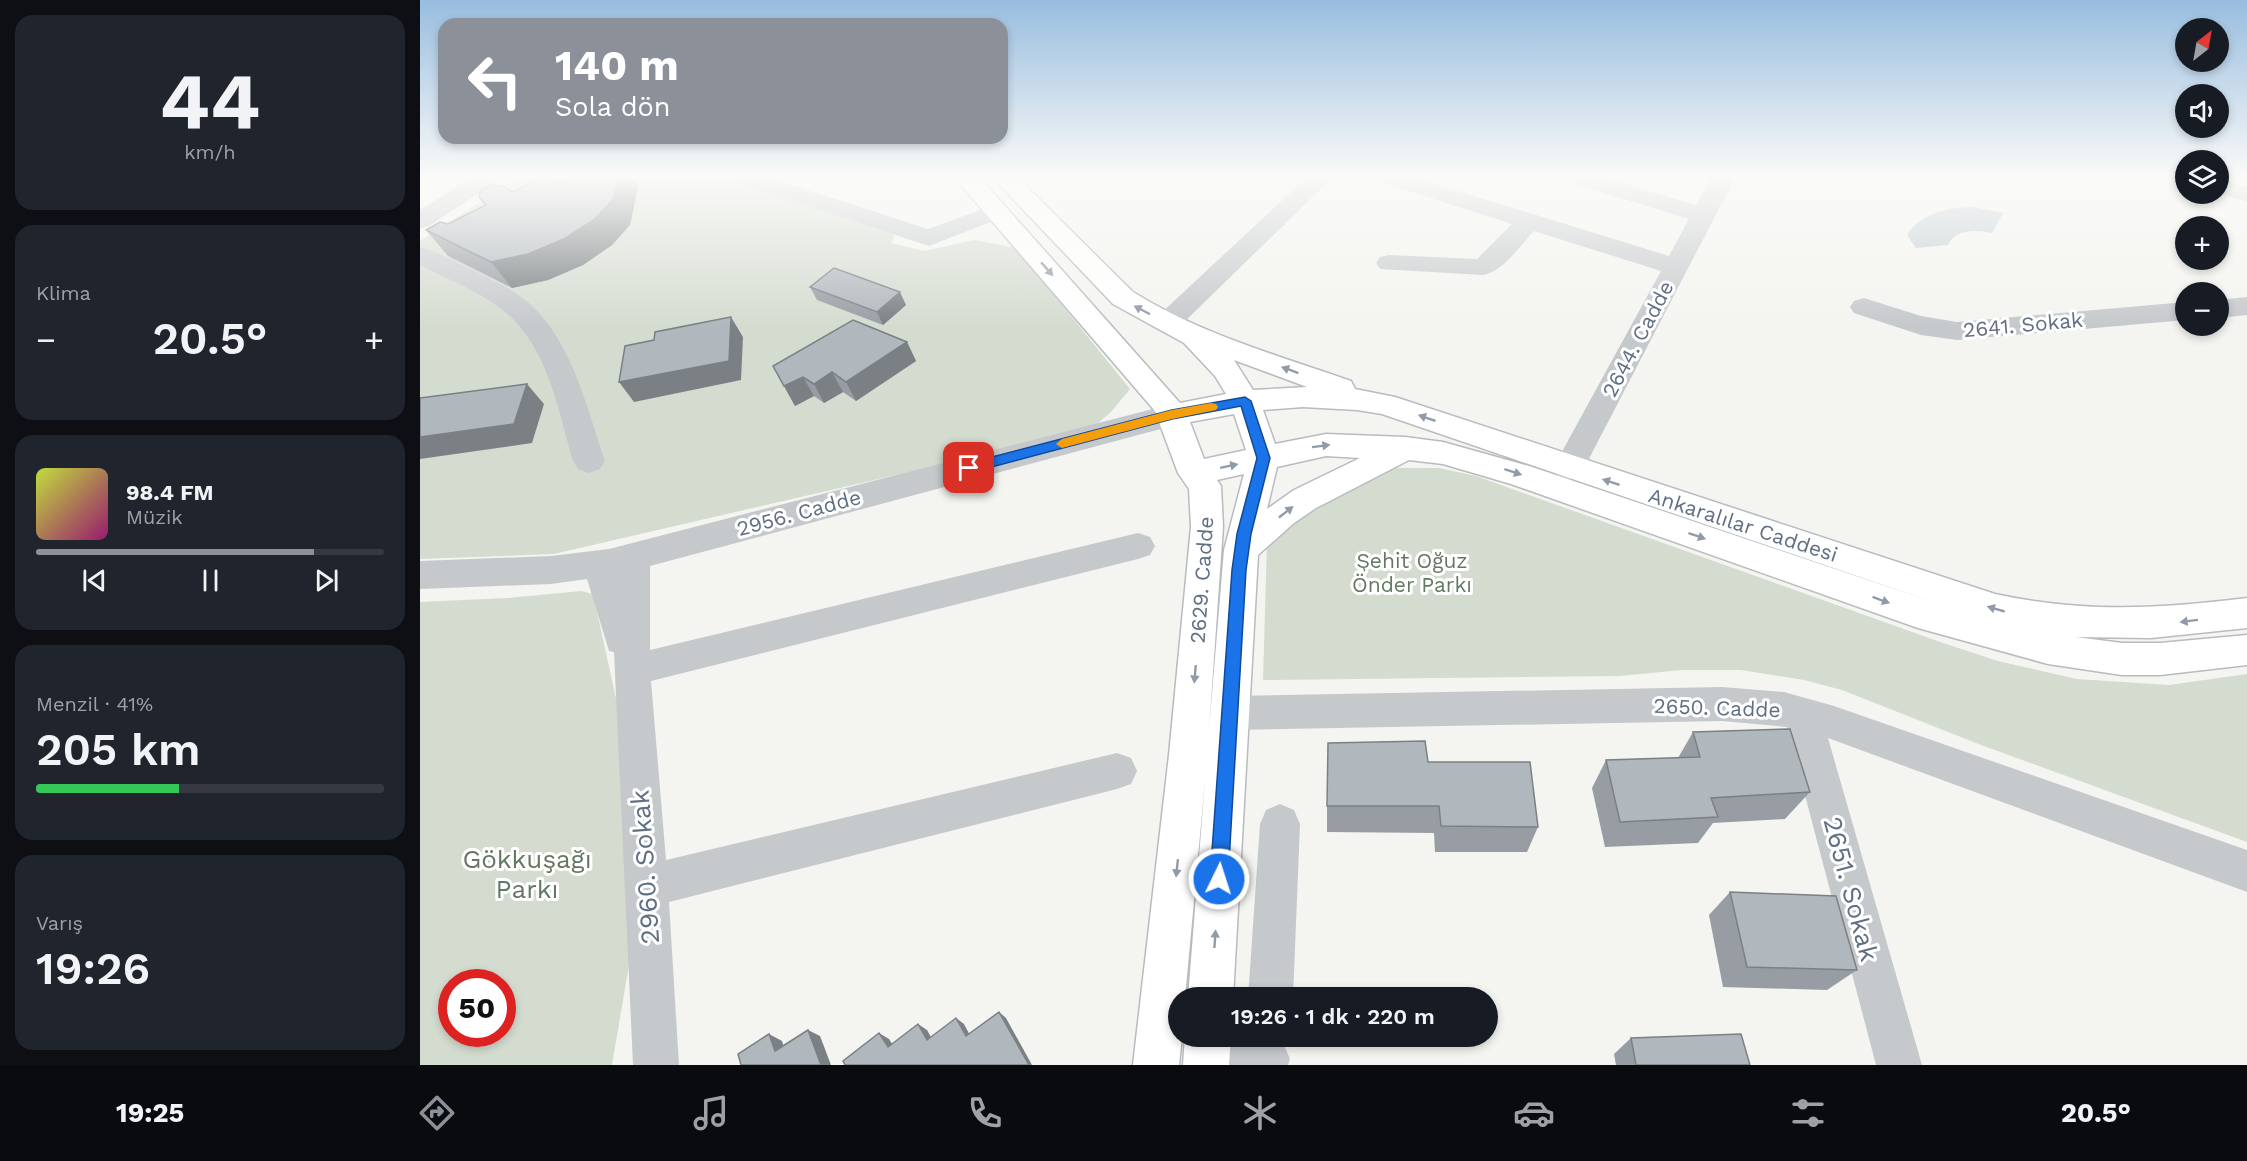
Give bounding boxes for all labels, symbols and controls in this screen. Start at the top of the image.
north arrow [2175,18,2229,72]
map controls [2175,18,2229,336]
text: 140 m [555,41,679,90]
icon: left [456,42,534,120]
text: 44 [160,55,260,147]
button: sound [2175,84,2229,138]
text: Sola dön [555,91,670,123]
text: km/h [184,140,236,164]
button: layers [2175,150,2229,204]
button: + [2175,216,2229,270]
one-way arrow [1040,261,1053,276]
street label: 2644. Cadde [1596,276,1679,401]
text: Klima [36,281,91,305]
button: − [2175,282,2229,336]
one-way arrow [1133,305,1151,315]
street label: 2641. Sokak [1962,307,2084,342]
text: 20.5° [152,312,268,365]
text: − [36,320,56,359]
text: + [364,320,384,359]
one-way arrow [1281,365,1299,375]
one-way arrow [1418,413,1436,423]
pin [943,442,994,493]
one-way arrow [1312,442,1331,451]
icon: arrive [952,451,985,484]
one-way arrow [1220,460,1238,470]
one-way arrow [1504,468,1522,477]
one-way arrow [1602,476,1620,486]
text: 98.4 FM [126,480,214,505]
street label: Ankaralılar Caddesi [1645,482,1841,567]
street label: 2956. Cadde [734,484,864,541]
text: Müzik [126,505,183,529]
one-way arrow [1278,507,1293,519]
street label: 2629. Cadde [1185,516,1218,644]
one-way arrow [1688,531,1706,541]
park label: Şehit Oğuz Önder Parkı [1352,548,1472,597]
icon: previous [78,564,111,597]
icon: pause [194,564,227,597]
icon: next [310,564,343,597]
one-way arrow [1873,595,1891,605]
one-way arrow [1987,604,2005,613]
one-way arrow [2179,616,2198,625]
one-way arrow [1190,664,1200,683]
text: Menzil · 41% [36,692,153,716]
street label: 2650. Cadde [1653,693,1781,722]
text: 205 km [36,723,201,776]
street label: 2960. Sokak [625,789,665,945]
street label: 2651. Sokak [1817,814,1885,965]
park label: Gökkuşağı Parkı [462,844,592,904]
position arrow [1187,847,1251,911]
one-way arrow [1172,859,1182,878]
text: Varış [36,911,83,935]
one-way arrow [1210,930,1219,949]
text: 19:26 [36,942,150,995]
speed limit sign: 50 [438,969,516,1047]
text: 19:26 · 1 dk · 220 m [1231,1004,1435,1029]
icon: directions [416,1092,458,1134]
icon: music [690,1092,732,1134]
icon: phone [964,1092,1006,1134]
icon: climate [1239,1092,1281,1134]
icon: car [1513,1092,1555,1134]
icon: filters [1787,1092,1829,1134]
text: 19:25 [116,1097,184,1129]
text: 20.5° [2061,1097,2131,1129]

